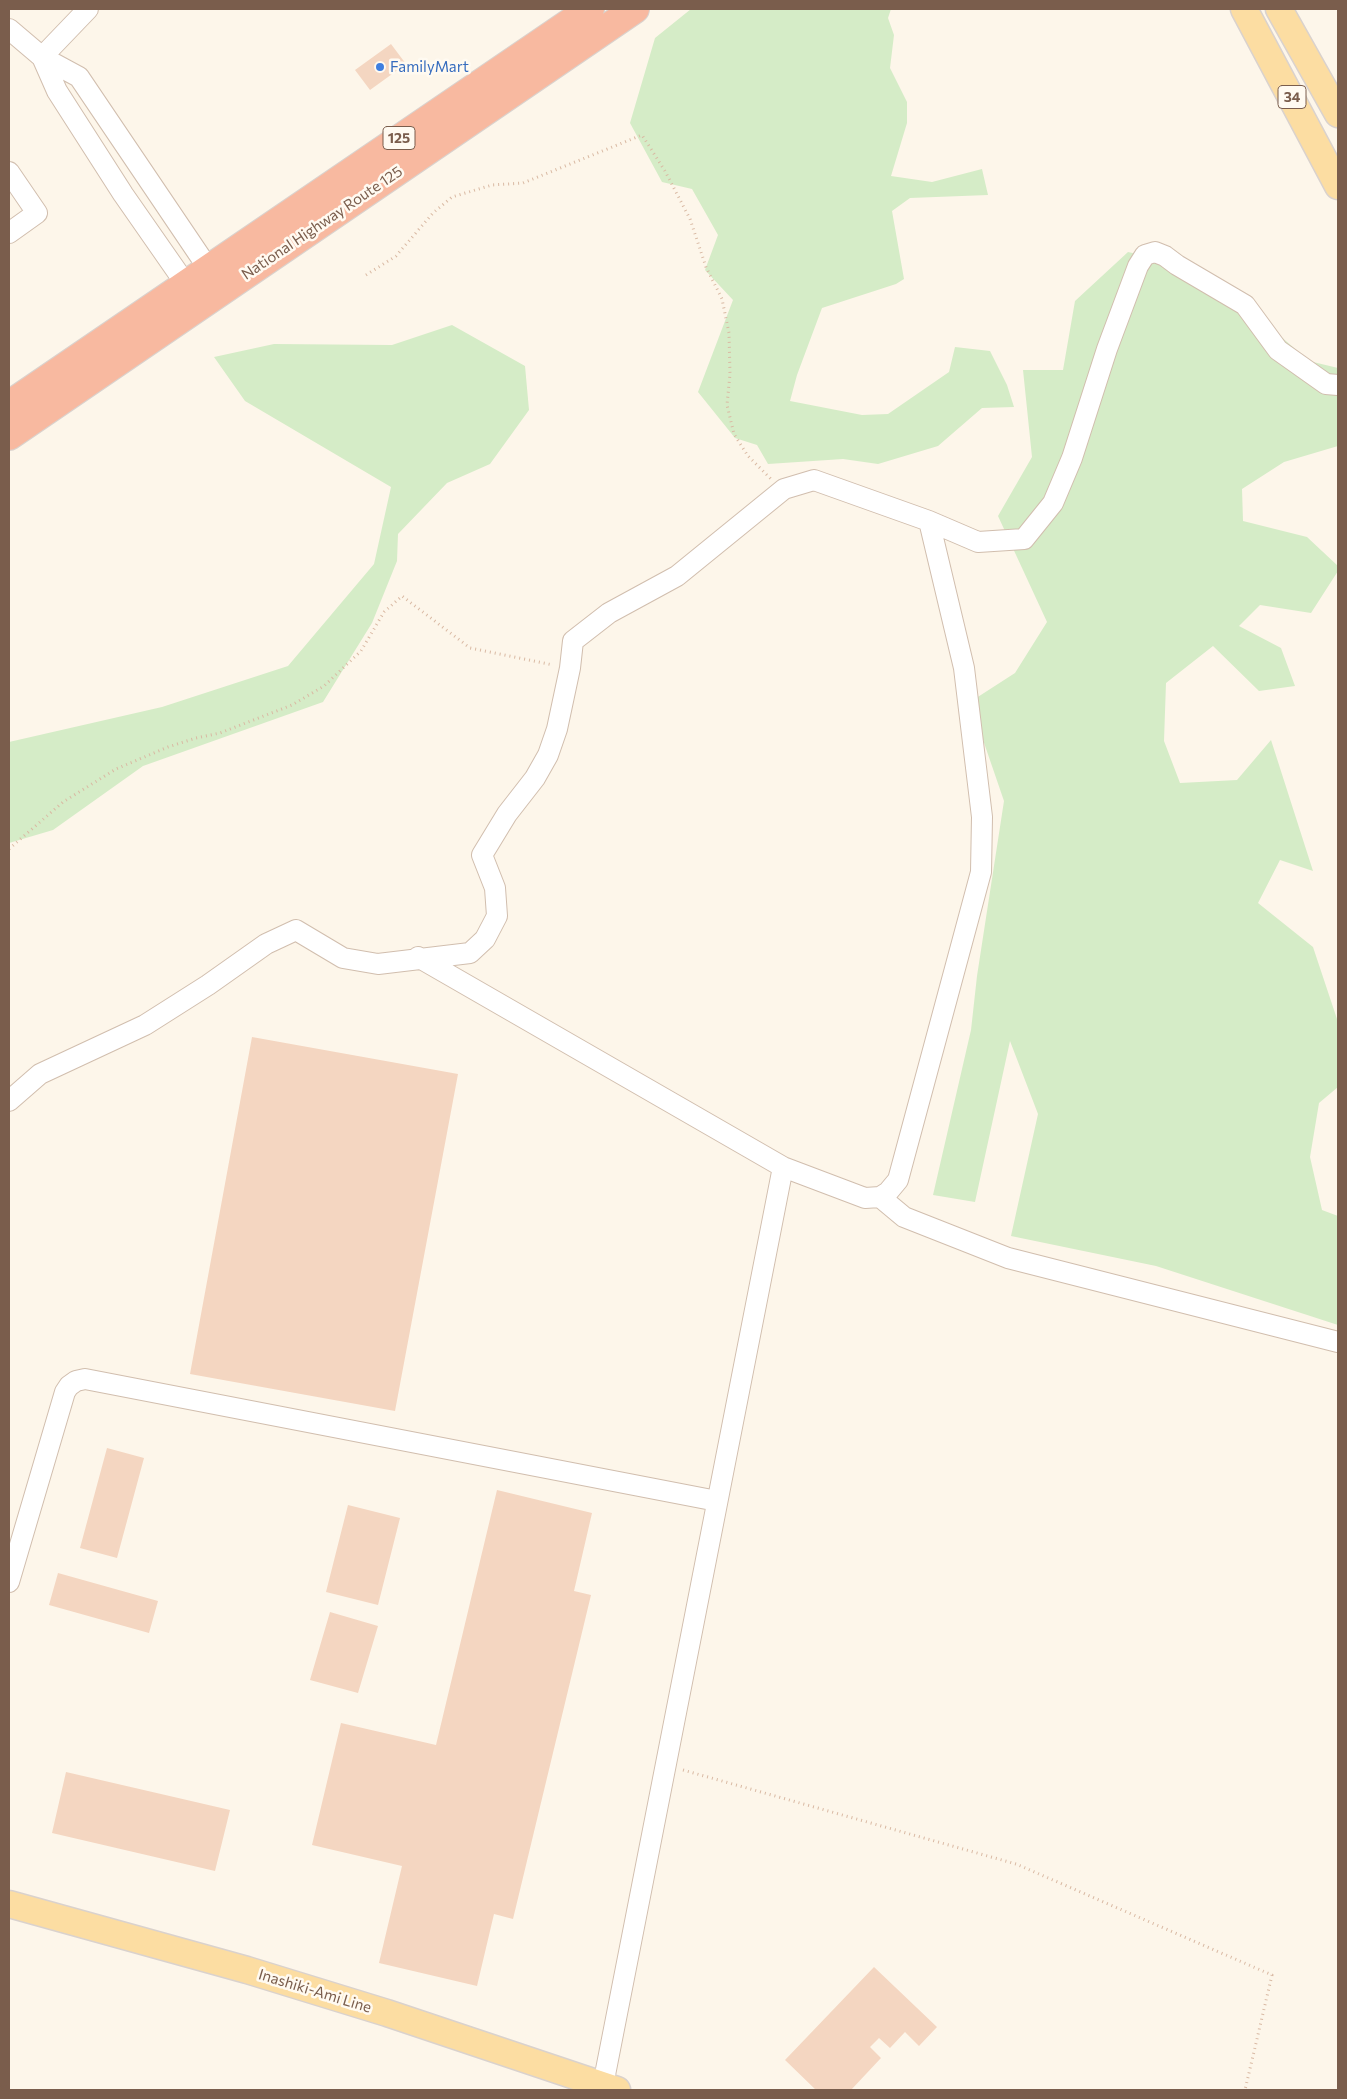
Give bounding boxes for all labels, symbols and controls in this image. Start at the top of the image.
place label: FamilyMart [390,58,469,76]
marker: FamilyMart [374,61,386,73]
road number: 34 [1278,85,1306,108]
road number: 125 [383,126,415,150]
street label: National Highway Route 125 [238,162,406,284]
street label: Inashiki-Ami Line [256,1965,374,2017]

